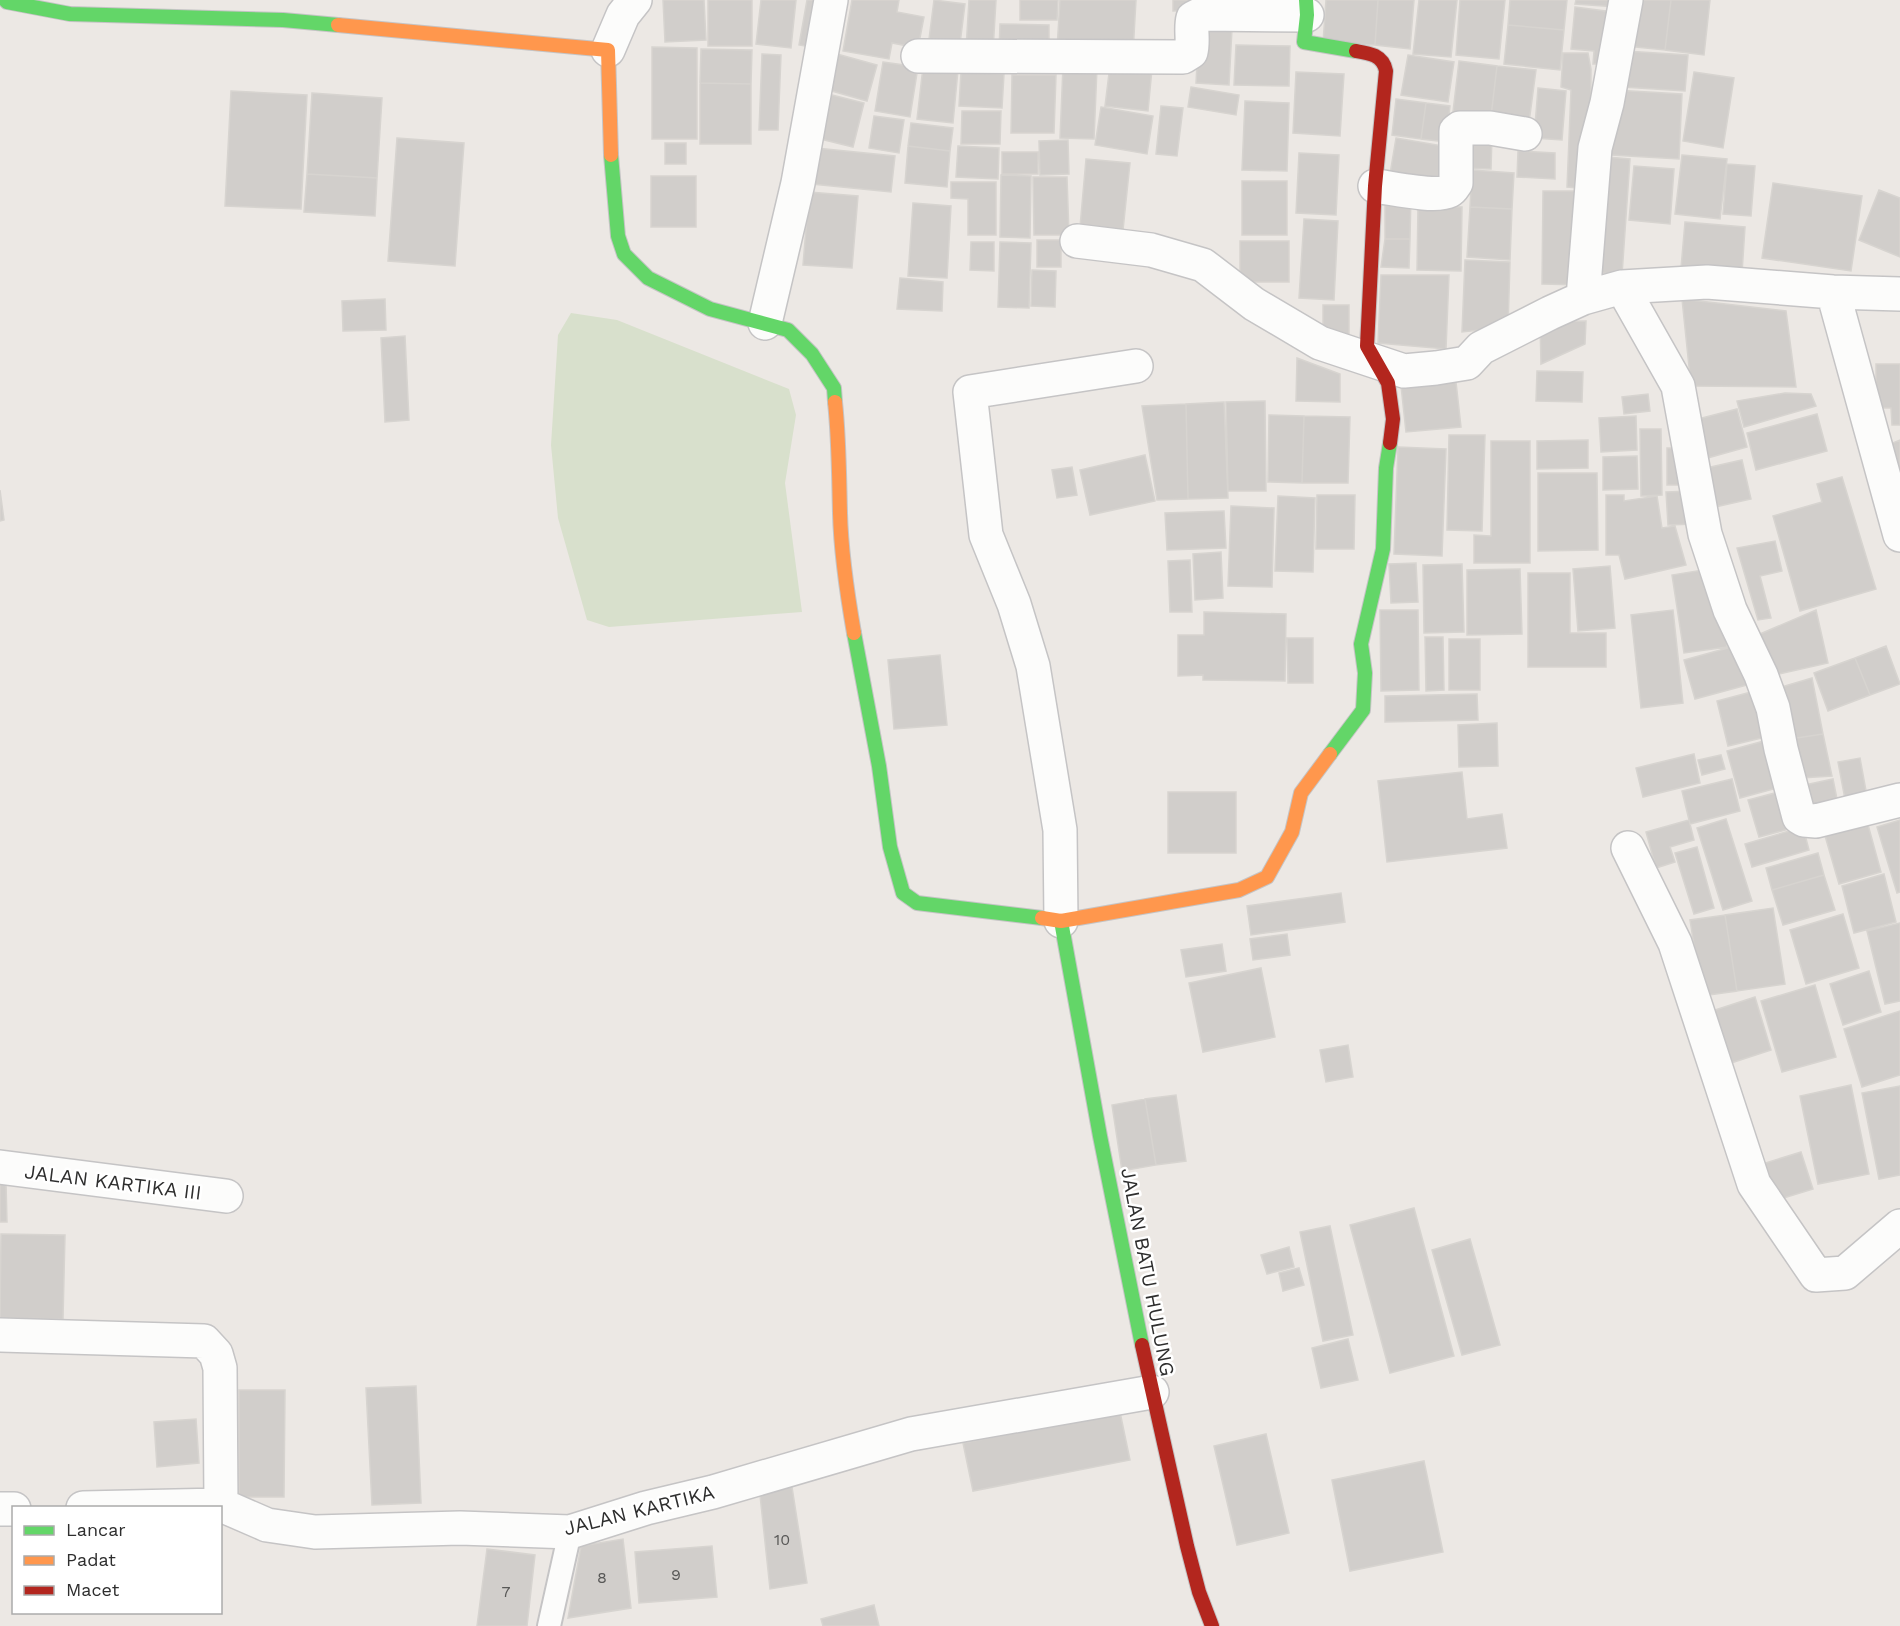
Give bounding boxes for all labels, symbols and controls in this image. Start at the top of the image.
street label: JALAN KARTIKA III [23,1159,203,1205]
street label: JALAN BATU HULUNG [1116,1166,1180,1378]
street label: JALAN KARTIKA [561,1480,717,1540]
legend [12,1506,222,1614]
text: Lancar [66,1519,126,1540]
house number: 10 [774,1530,790,1549]
text: Padat [66,1549,116,1570]
house number: 9 [671,1565,681,1584]
house number: 8 [597,1568,607,1587]
text: Macet [66,1579,120,1600]
house number: 7 [502,1582,511,1601]

